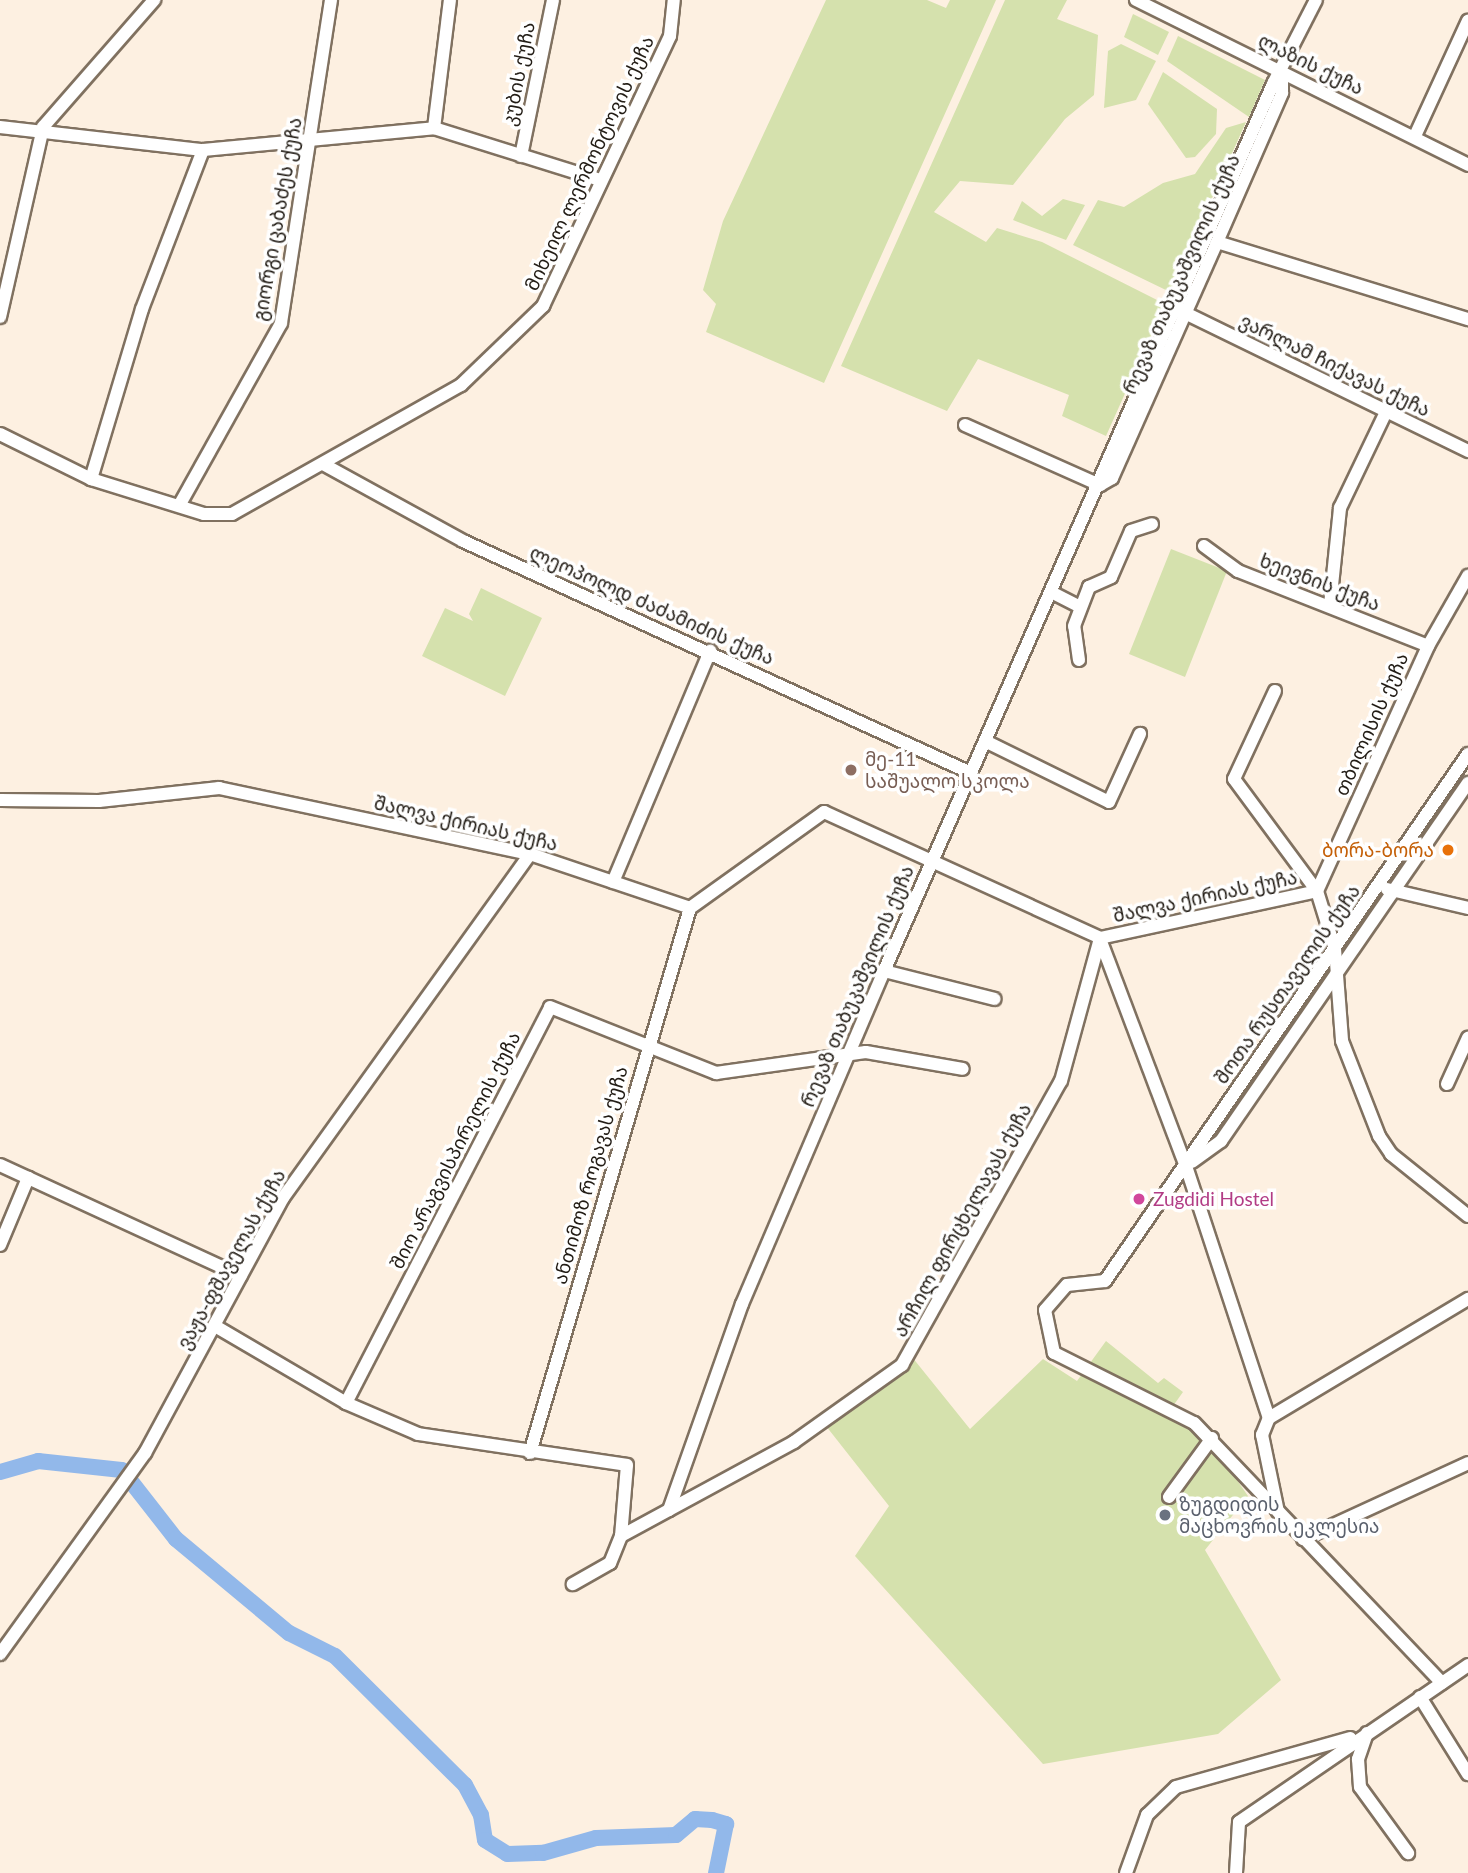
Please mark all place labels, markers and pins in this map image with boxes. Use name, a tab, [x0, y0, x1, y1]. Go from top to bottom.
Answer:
place label: მე-11 საშუალო სკოლა	[865, 748, 1030, 792]
marker: მე-11 საშუალო სკოლა	[843, 762, 859, 778]
place label: ბორა-ბორა	[1322, 839, 1434, 861]
marker: ბორა-ბორა	[1440, 842, 1456, 858]
place label: Zugdidi Hostel	[1153, 1188, 1274, 1210]
marker: Zugdidi Hostel	[1131, 1191, 1147, 1207]
place label: ზუგდიდის მაცხოვრის ეკლესია	[1179, 1493, 1379, 1537]
marker: ზუგდიდის მაცხოვრის ეკლესია	[1157, 1507, 1173, 1523]

